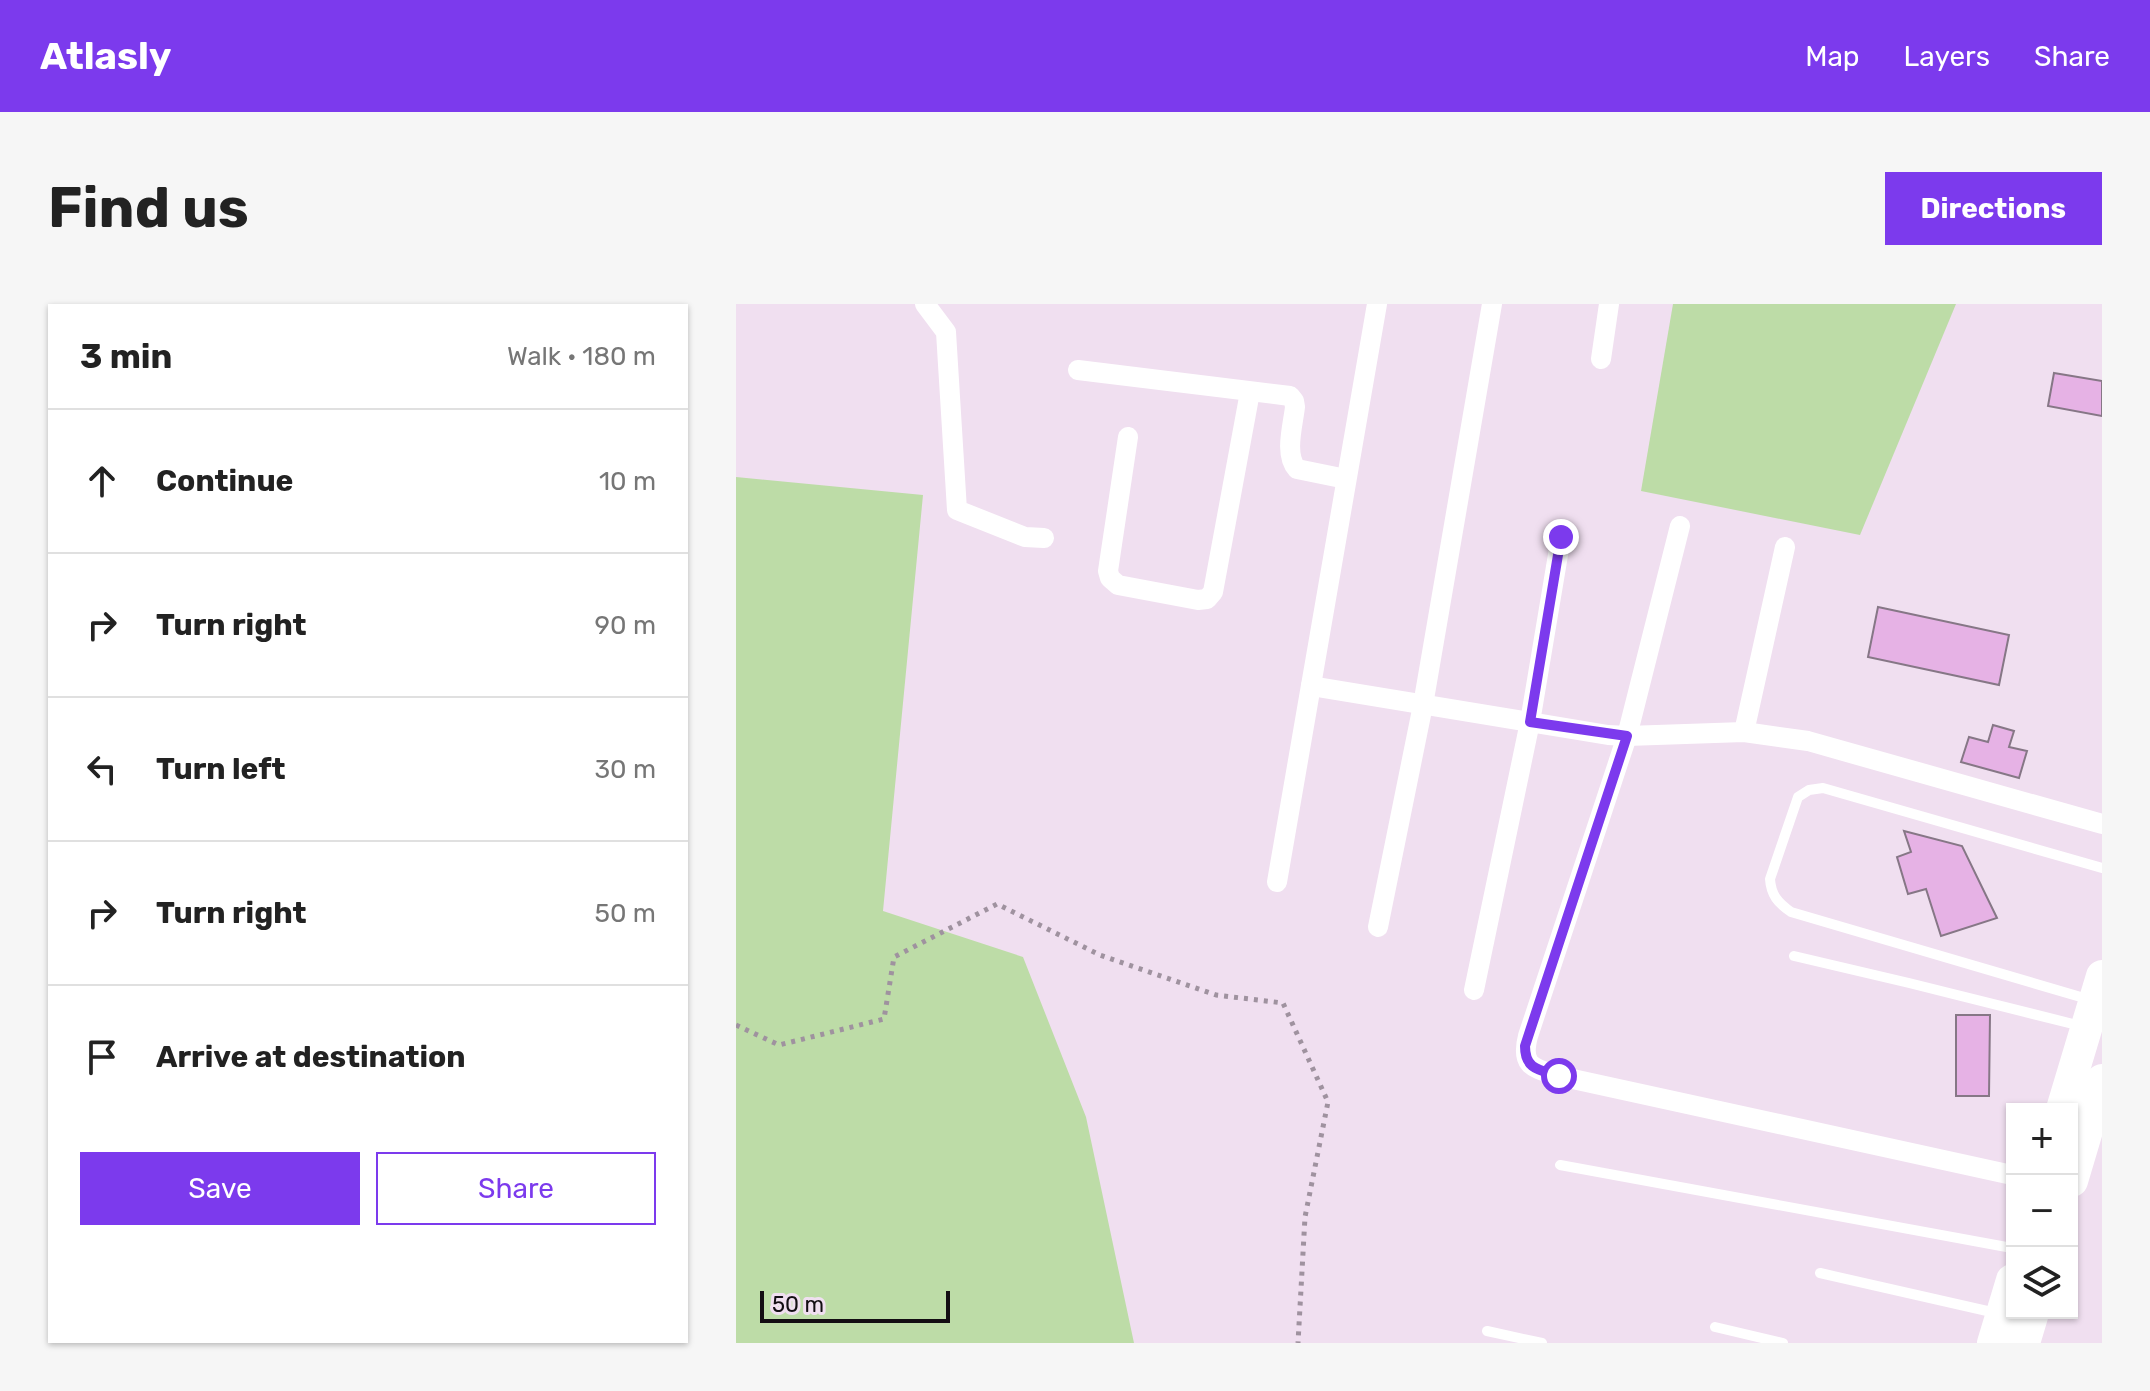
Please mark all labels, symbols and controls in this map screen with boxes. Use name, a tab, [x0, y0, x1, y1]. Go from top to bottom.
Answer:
text: Atlasly	[40, 33, 172, 79]
text: Map	[1805, 40, 1860, 73]
text: Layers	[1904, 40, 1990, 73]
text: Share	[2034, 40, 2110, 73]
button: Directions	[1885, 172, 2102, 245]
text: Find us	[48, 175, 249, 241]
text: 3 min	[80, 336, 172, 377]
text: Walk · 180 m	[507, 341, 656, 372]
icon: ahead	[80, 459, 124, 503]
text: Continue	[156, 463, 293, 499]
text: 10 m	[599, 466, 656, 497]
route end	[1543, 519, 1579, 555]
icon: right	[80, 603, 124, 647]
text: Turn right	[156, 607, 307, 643]
text: 90 m	[595, 610, 656, 641]
icon: left	[80, 747, 124, 791]
text: Turn left	[156, 751, 286, 787]
text: 30 m	[594, 754, 656, 785]
icon: right	[80, 891, 124, 935]
text: Turn right	[156, 895, 307, 931]
text: 50 m	[595, 898, 656, 929]
icon: arrive	[80, 1035, 124, 1079]
text: Arrive at destination	[156, 1039, 466, 1075]
route start	[1541, 1058, 1577, 1094]
map controls	[2006, 1103, 2078, 1319]
button: +	[2006, 1103, 2078, 1175]
button: Save	[80, 1152, 360, 1225]
button: Share	[376, 1152, 656, 1225]
button: −	[2006, 1175, 2078, 1247]
button: layers	[2006, 1247, 2078, 1319]
scale bar	[760, 1287, 950, 1323]
text: 50 m	[772, 1291, 824, 1318]

